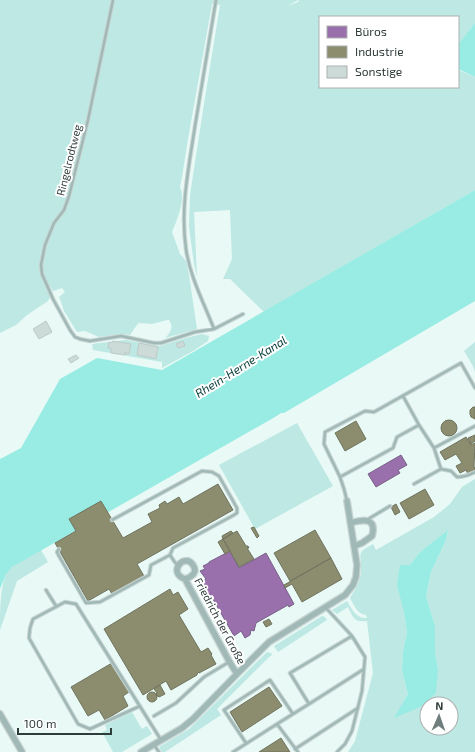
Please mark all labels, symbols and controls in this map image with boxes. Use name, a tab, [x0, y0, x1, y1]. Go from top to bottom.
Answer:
legend	[319, 16, 459, 88]
text: Büros	[355, 24, 387, 38]
text: Industrie	[355, 44, 404, 58]
text: Sonstige	[355, 64, 402, 78]
street label: Ringelrodtweg	[53, 123, 84, 197]
water label: Rhein-Herne-Kanal	[192, 332, 289, 400]
street label: Friedrich der Große	[192, 575, 249, 666]
north arrow	[419, 696, 459, 736]
text: N	[435, 699, 444, 712]
scale bar	[18, 710, 111, 736]
text: 100 m	[24, 716, 56, 730]

